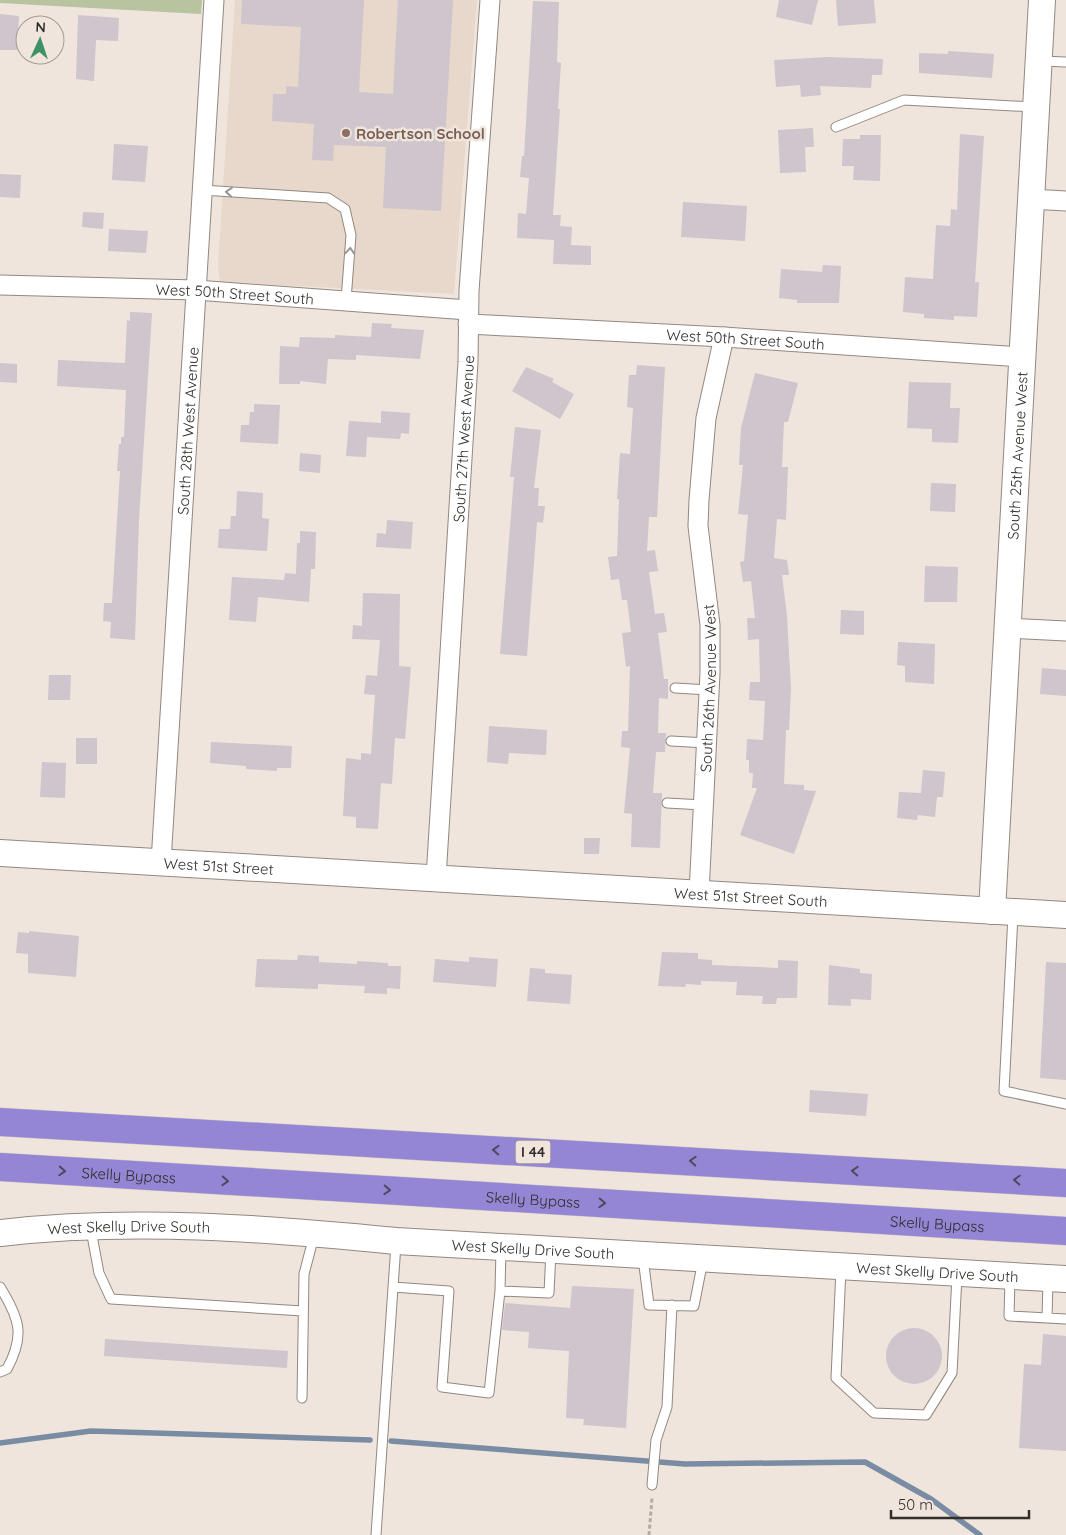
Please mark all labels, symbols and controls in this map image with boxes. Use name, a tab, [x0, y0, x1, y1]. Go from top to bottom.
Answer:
north arrow	[15, 15, 65, 65]
text: N	[35, 18, 46, 36]
place label: Robertson School	[356, 124, 485, 143]
marker: Robertson School	[340, 127, 352, 139]
one-way arrow	[225, 186, 233, 197]
one-way arrow	[344, 247, 355, 255]
street label: West 50th Street South	[155, 279, 315, 308]
street label: West 50th Street South	[666, 325, 825, 353]
street label: South 28th West Avenue	[173, 346, 202, 515]
street label: South 27th West Avenue	[449, 355, 478, 523]
street label: South 25th Avenue West	[1003, 371, 1031, 540]
street label: South 26th Avenue West	[696, 603, 720, 773]
street label: West 51st Street	[163, 853, 274, 878]
street label: West 51st Street South	[673, 883, 828, 911]
road number: I 44	[516, 1140, 550, 1164]
one-way arrow	[491, 1145, 499, 1156]
one-way arrow	[689, 1156, 697, 1167]
street label: Skelly Bypass	[81, 1162, 177, 1187]
one-way arrow	[59, 1165, 67, 1176]
one-way arrow	[851, 1165, 859, 1176]
one-way arrow	[1013, 1174, 1021, 1185]
one-way arrow	[221, 1175, 229, 1186]
one-way arrow	[383, 1185, 391, 1196]
street label: Skelly Bypass	[485, 1187, 581, 1211]
one-way arrow	[598, 1198, 606, 1209]
street label: Skelly Bypass	[890, 1211, 985, 1236]
street label: West Skelly Drive South	[47, 1216, 211, 1238]
street label: West Skelly Drive South	[451, 1235, 615, 1263]
street label: West Skelly Drive South	[855, 1258, 1019, 1286]
scale bar	[891, 1488, 1028, 1520]
text: 50 m	[898, 1495, 933, 1514]

